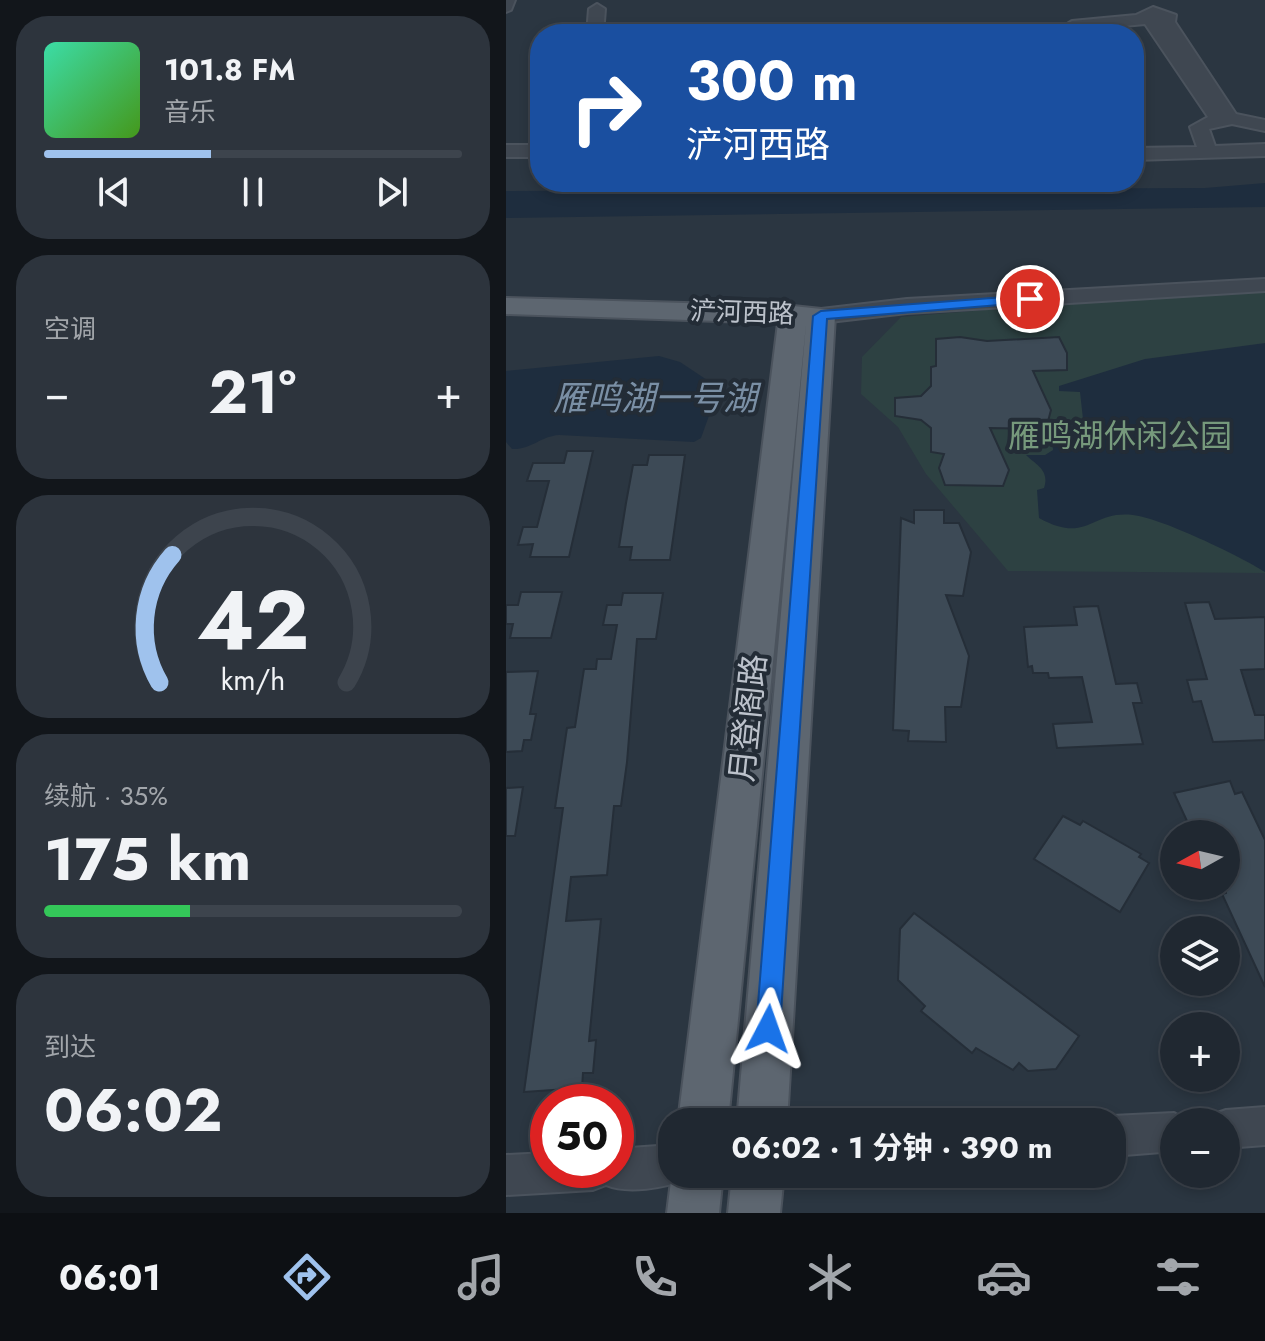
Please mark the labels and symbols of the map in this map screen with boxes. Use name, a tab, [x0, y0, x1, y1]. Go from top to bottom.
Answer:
pin	[996, 265, 1064, 333]
street label: 浐河西路	[689, 291, 795, 333]
water label: 雁鸣湖一号湖	[553, 374, 762, 423]
park label: 雁鸣湖休闲公园	[1008, 413, 1232, 459]
street label: 月登阁路	[718, 652, 778, 784]
north arrow	[1160, 820, 1240, 900]
position arrow	[726, 987, 810, 1071]
speed limit sign: 50	[530, 1084, 634, 1188]

